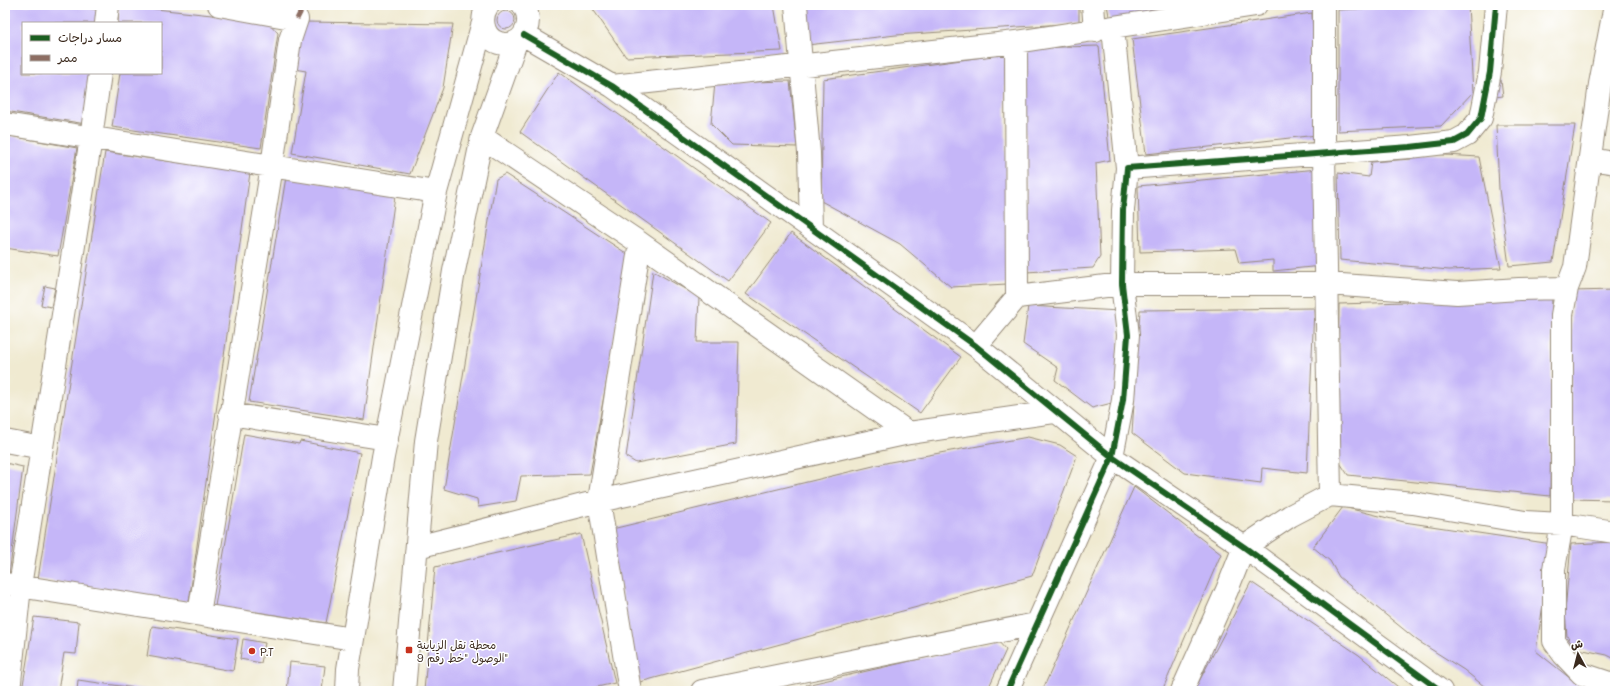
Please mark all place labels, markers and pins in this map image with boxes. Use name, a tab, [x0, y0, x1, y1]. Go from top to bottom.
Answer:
place label: محطة نقل الزياينة الوصول "خط رقم 9"	[417, 637, 508, 667]
place label: P.T	[260, 644, 274, 659]
marker: محطة نقل الزياينة الوصول "خط رقم 9"	[404, 645, 414, 655]
marker: P.T	[247, 646, 257, 656]

